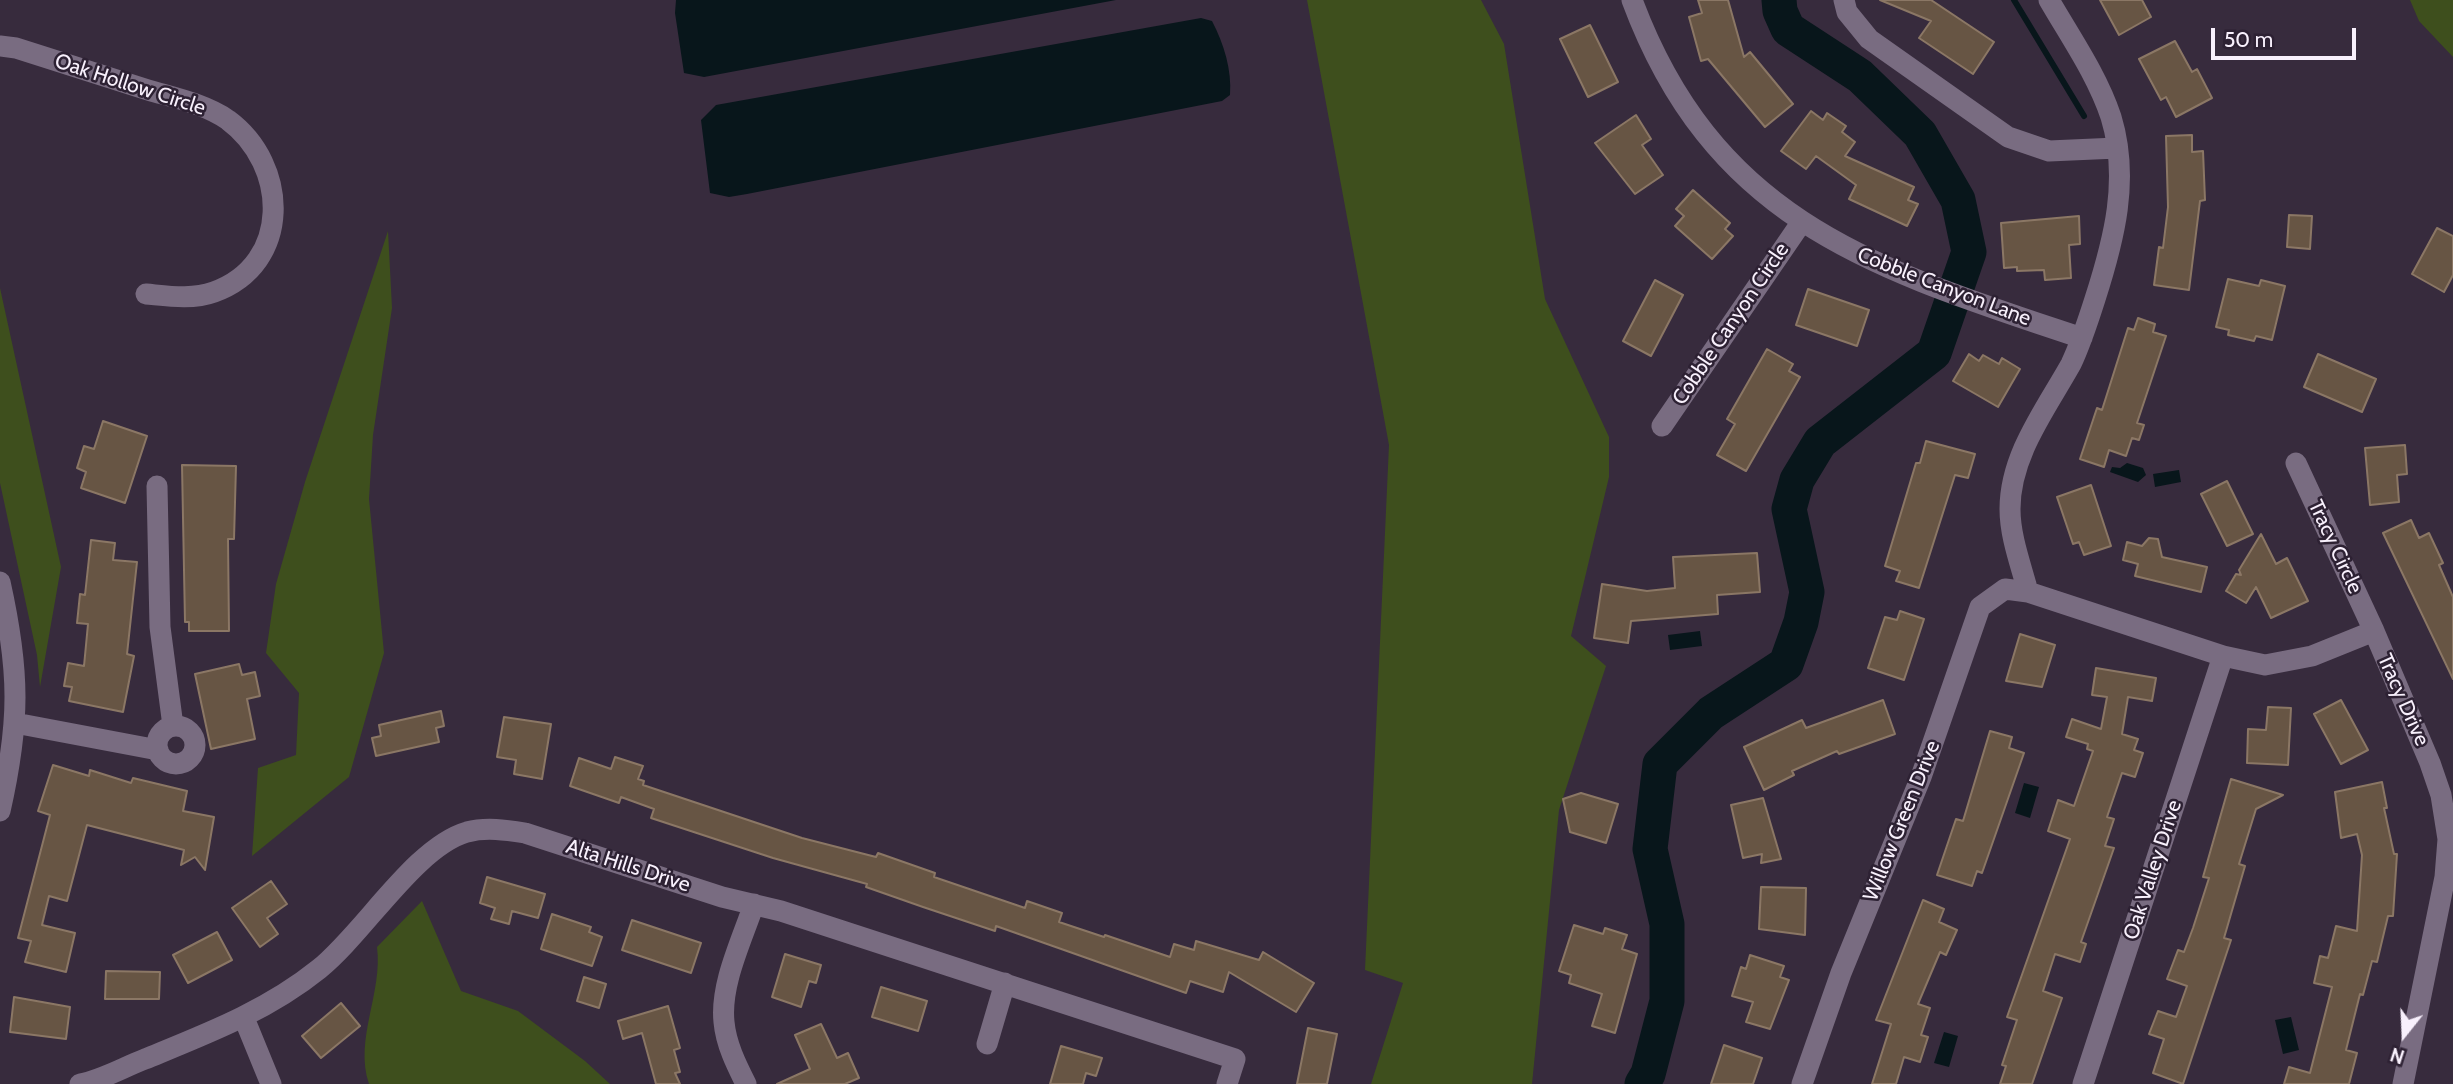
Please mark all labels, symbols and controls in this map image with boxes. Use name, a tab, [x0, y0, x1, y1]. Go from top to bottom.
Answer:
scale bar	[2215, 14, 2360, 58]
text: 50 m	[2224, 27, 2273, 52]
street label: Oak Hollow Circle	[51, 49, 209, 121]
street label: Cobble Canyon Circle	[1667, 238, 1795, 410]
street label: Cobble Canyon Lane	[1854, 242, 2034, 332]
street label: Tracy Circle	[2302, 496, 2368, 598]
street label: Tracy Drive	[2372, 650, 2434, 750]
street label: Willow Green Drive	[1858, 737, 1946, 905]
street label: Oak Valley Drive	[2119, 797, 2187, 943]
street label: Alta Hills Drive	[563, 834, 693, 898]
north arrow	[2369, 1000, 2439, 1070]
text: N	[2387, 1042, 2407, 1068]

